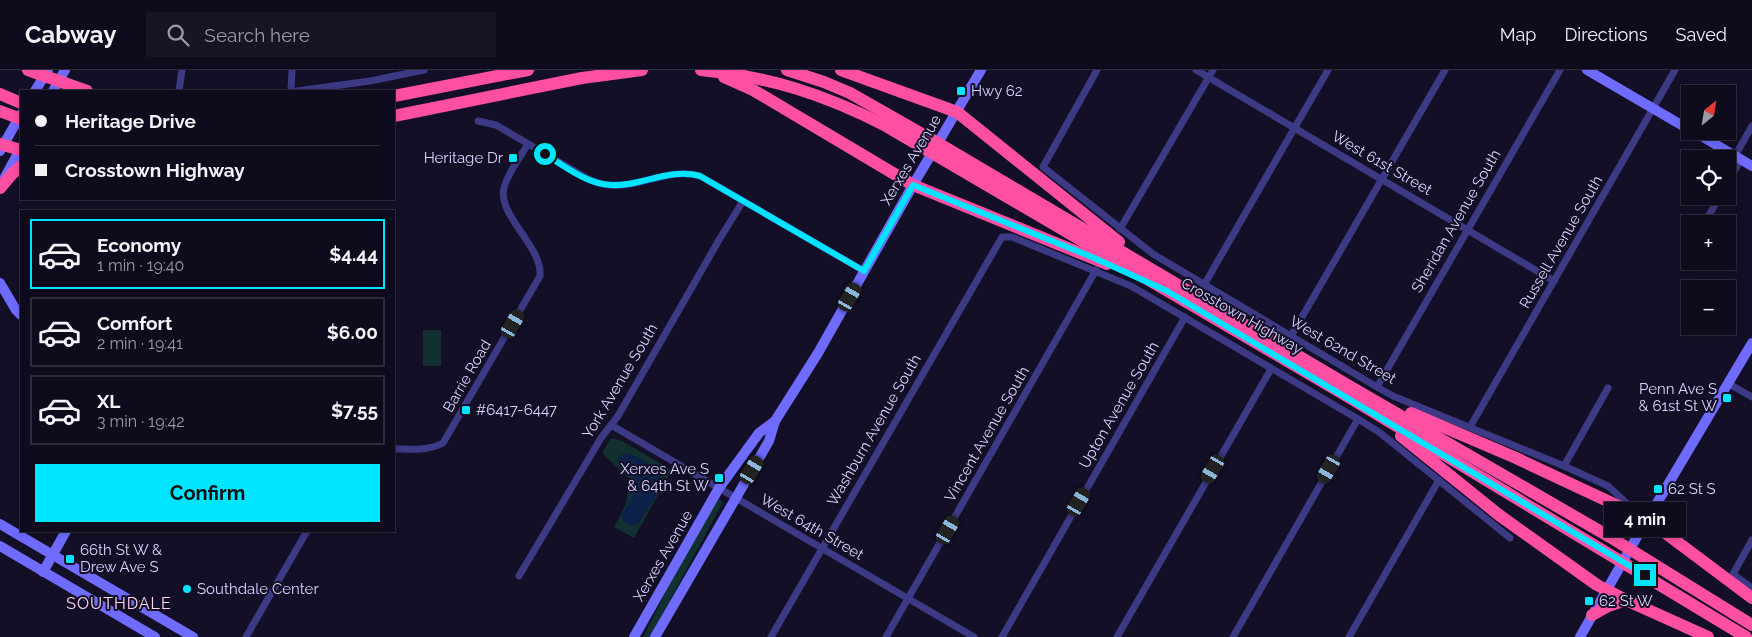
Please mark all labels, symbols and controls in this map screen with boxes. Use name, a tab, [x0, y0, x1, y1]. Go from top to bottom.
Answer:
search box	[146, 12, 496, 57]
text: Cabway	[25, 20, 116, 49]
icon: search	[164, 21, 192, 49]
text: Search here	[204, 24, 310, 46]
text: Map	[1500, 24, 1536, 45]
text: Directions	[1564, 24, 1648, 45]
text: Saved	[1676, 24, 1727, 45]
place label: Hwy 62	[971, 82, 1023, 100]
marker: Hwy 62	[955, 85, 967, 97]
north arrow	[1681, 85, 1736, 140]
map controls	[1681, 85, 1736, 335]
text: Heritage Drive	[65, 110, 196, 132]
street label: Xerxes Avenue	[877, 111, 945, 208]
street label: West 61st Street	[1329, 127, 1435, 199]
route start	[534, 143, 556, 165]
street label: Sheridan Avenue South	[1408, 146, 1504, 296]
place label: Heritage Dr	[424, 149, 504, 167]
button: locate	[1681, 150, 1736, 205]
marker: Heritage Dr	[507, 152, 519, 164]
text: Crosstown Highway	[65, 159, 245, 181]
street label: Russell Avenue South	[1516, 172, 1606, 312]
button: +	[1681, 215, 1736, 270]
icon: car	[37, 232, 82, 277]
text: Economy	[97, 234, 181, 256]
text: $4.44	[329, 243, 378, 265]
text: 1 min · 19:40	[97, 256, 184, 275]
street label: Crosstown Highway	[1178, 274, 1306, 358]
car	[836, 280, 863, 314]
button: −	[1681, 280, 1736, 335]
car	[499, 307, 526, 341]
icon: car	[37, 310, 82, 355]
text: Comfort	[97, 312, 172, 334]
street label: West 62nd Street	[1287, 312, 1399, 388]
street label: York Avenue South	[579, 320, 661, 442]
text: $6.00	[327, 321, 378, 343]
text: 2 min · 19:41	[97, 334, 183, 353]
street label: Barrie Road	[439, 337, 495, 415]
street label: Upton Avenue South	[1075, 338, 1163, 472]
street label: Washburn Avenue South	[823, 351, 925, 509]
street label: Vincent Avenue South	[941, 363, 1033, 505]
place label: Penn Ave S & 61st St W	[1639, 380, 1717, 415]
icon: car	[37, 388, 82, 433]
text: XL	[97, 390, 120, 412]
marker: Penn Ave S & 61st St W	[1721, 392, 1733, 404]
text: $7.55	[331, 399, 378, 421]
place label: #6417-6447	[476, 401, 557, 419]
marker: #6417-6447	[460, 404, 472, 416]
text: 3 min · 19:42	[97, 412, 185, 431]
car	[1199, 452, 1226, 486]
car	[1315, 452, 1342, 486]
car	[737, 453, 766, 487]
place label: Xerxes Ave S & 64th St W	[620, 460, 709, 495]
button: Confirm	[35, 464, 380, 522]
marker: Xerxes Ave S & 64th St W	[713, 472, 725, 484]
place label: 62 St S	[1668, 480, 1716, 498]
marker: 62 St S	[1652, 483, 1664, 495]
car	[1065, 485, 1092, 519]
street label: West 64th Street	[757, 490, 867, 564]
callout: 4 min	[1604, 502, 1686, 538]
street label: Xerxes Avenue	[630, 507, 696, 605]
text: 4 min	[1624, 510, 1666, 529]
car	[934, 513, 961, 547]
place label: 66th St W & Drew Ave S	[80, 541, 162, 576]
marker: 66th St W & Drew Ave S	[64, 553, 76, 565]
route end	[1634, 564, 1656, 586]
place label: Southdale Center	[197, 580, 319, 598]
marker: Southdale Center	[181, 583, 193, 595]
place label: 62 St W	[1599, 592, 1653, 610]
district label: SOUTHDALE	[66, 594, 172, 613]
marker: 62 St W	[1583, 595, 1595, 607]

